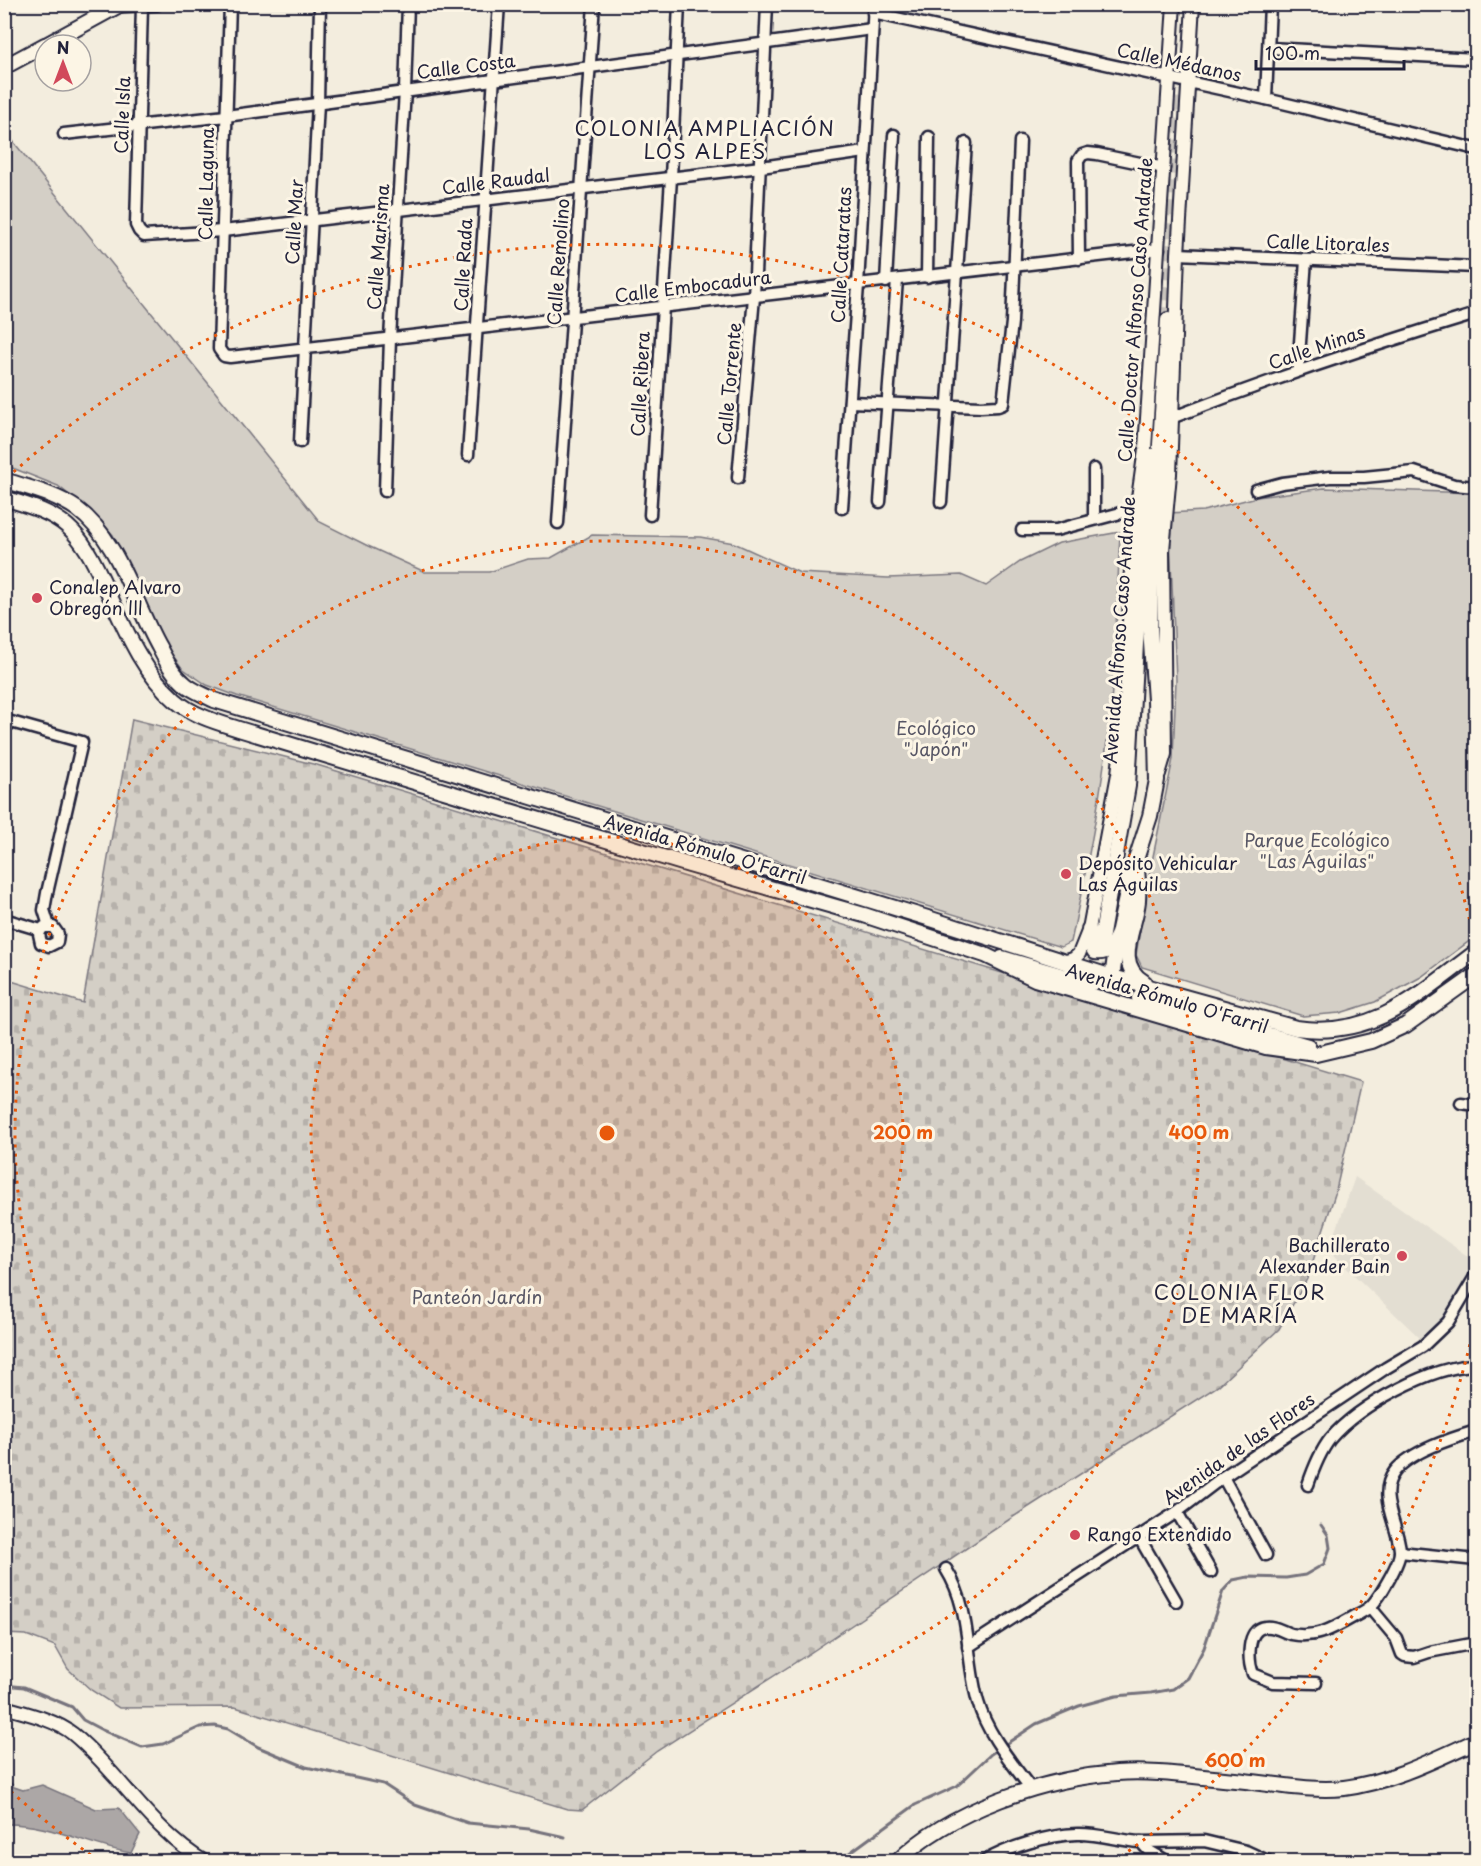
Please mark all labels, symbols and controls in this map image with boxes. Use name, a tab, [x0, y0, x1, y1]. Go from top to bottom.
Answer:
north arrow	[33, 33, 93, 93]
scale bar	[1256, 33, 1404, 71]
text: N	[57, 35, 69, 59]
street label: Calle Médanos	[1114, 35, 1244, 88]
text: 100 m	[1265, 39, 1320, 66]
street label: Calle Costa	[415, 46, 517, 85]
street label: Calle Isla	[107, 75, 136, 154]
district label: COLONIA AMPLIACIÓN LOS ALPES	[575, 113, 835, 166]
street label: Calle Laguna	[191, 126, 220, 241]
street label: Calle Doctor Alfonso Caso Andrade	[1110, 157, 1159, 463]
street label: Calle Raudal	[440, 160, 551, 201]
street label: Calle Mar	[278, 178, 309, 265]
street label: Calle Marisma	[360, 183, 395, 311]
street label: Calle Cataratas	[823, 186, 858, 324]
street label: Calle Remolino	[540, 197, 575, 326]
street label: Calle Rada	[447, 217, 478, 312]
street label: Calle Litorales	[1266, 227, 1390, 258]
street label: Calle Embocadura	[613, 263, 773, 309]
street label: Calle Minas	[1265, 317, 1369, 376]
street label: Calle Torrente	[710, 321, 747, 447]
street label: Calle Ribera	[623, 331, 656, 437]
street label: Avenida Alfonso Caso Andrade	[1096, 495, 1141, 764]
place label: Conalep Alvaro Obregón lll	[49, 573, 181, 621]
marker: Conalep Alvaro Obregón lll	[30, 591, 44, 605]
park label: Ecológico "Japón"	[896, 714, 976, 762]
street label: Avenida Rómulo O'Farril	[601, 807, 810, 890]
park label: Parque Ecológico "Las Águilas"	[1244, 826, 1390, 874]
place label: Depósito Vehicular Las Águilas	[1078, 849, 1238, 897]
marker: Depósito Vehicular Las Águilas	[1059, 867, 1073, 881]
street label: Avenida Rómulo O'Farril	[1063, 956, 1272, 1039]
text: 200 m	[873, 1118, 933, 1145]
text: 400 m	[1169, 1118, 1229, 1145]
centre of rings	[597, 1123, 617, 1143]
place label: Bachillerato Alexander Bain	[1259, 1231, 1390, 1279]
marker: Bachillerato Alexander Bain	[1395, 1249, 1409, 1263]
district label: COLONIA FLOR DE MARÍA	[1154, 1277, 1326, 1330]
park label: Panteón Jardín	[412, 1283, 542, 1310]
street label: Avenida de las Flores	[1157, 1385, 1320, 1510]
place label: Rango Extendido	[1087, 1520, 1232, 1547]
marker: Rango Extendido	[1068, 1528, 1082, 1542]
text: 600 m	[1204, 1746, 1266, 1773]

